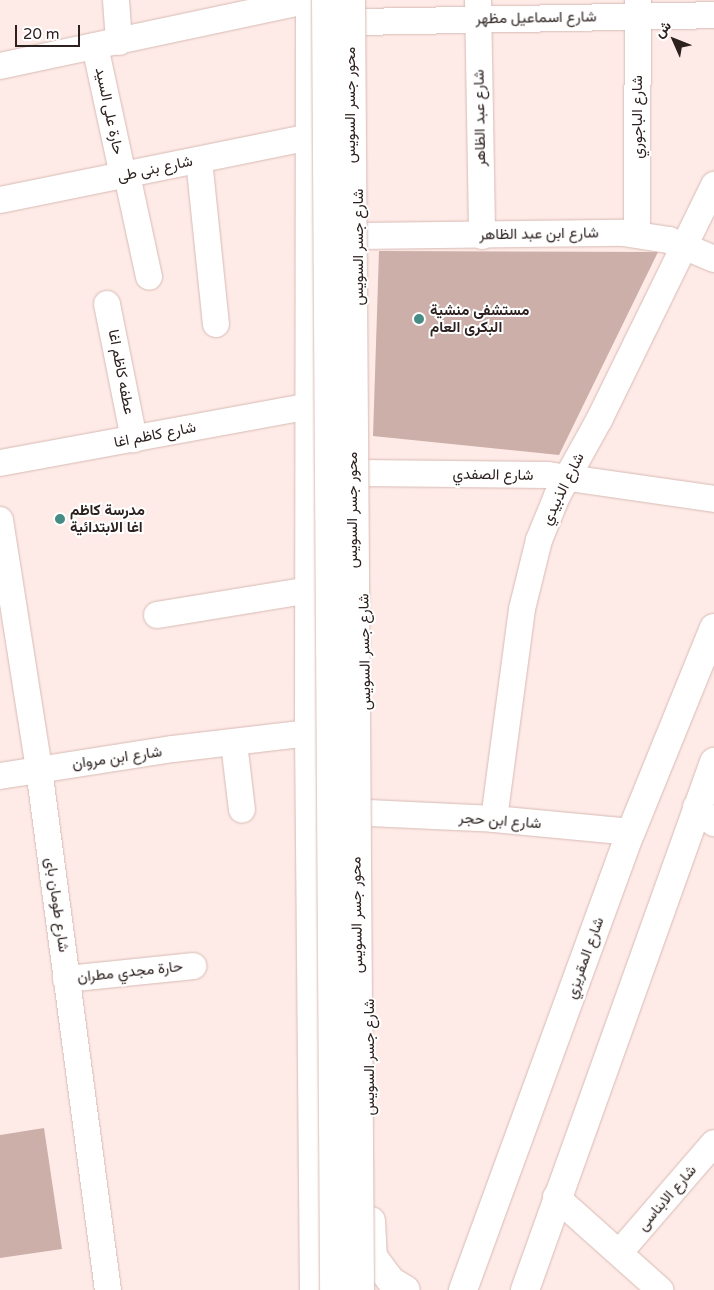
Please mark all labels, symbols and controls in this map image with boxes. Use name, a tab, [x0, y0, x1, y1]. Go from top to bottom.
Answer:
street label: شارع اسماعيل مظهر	[475, 8, 597, 28]
scale bar	[18, 15, 82, 47]
north arrow	[649, 15, 699, 65]
text: ش	[651, 17, 675, 41]
text: 20 m	[23, 25, 60, 43]
street label: محور جسر السويس	[342, 47, 360, 163]
street label: حارة على السيد	[91, 66, 127, 156]
street label: شارع عبد الظاهر	[470, 69, 490, 167]
street label: شارع الباجوري	[629, 75, 647, 159]
street label: شارع بنى طى	[116, 152, 194, 186]
street label: شارع جسر السويس	[350, 189, 368, 305]
street label: شارع ابن عبد الظاهر	[479, 224, 599, 244]
place label: مستشفى منشية البكرى العام	[430, 301, 529, 336]
marker: مستشفى منشية البكرى العام	[412, 312, 426, 326]
street label: عطفه كاظم اغا	[104, 328, 138, 416]
street label: شارع كاظم اغا	[113, 418, 197, 452]
street label: شارع الذبيدي	[538, 450, 588, 528]
street label: محور جسر السويس	[344, 452, 362, 568]
street label: شارع الصفدي	[452, 465, 534, 485]
place label: مدرسة كاظم اغا الابتدائية	[70, 501, 145, 536]
marker: مدرسة كاظم اغا الابتدائية	[54, 513, 66, 525]
street label: شارع جسر السويس	[355, 593, 375, 711]
street label: شارع ابن مروان	[71, 743, 163, 773]
street label: شارع ابن حجر	[458, 809, 542, 833]
street label: شارع طومان باى	[41, 857, 73, 953]
street label: محور جسر السويس	[347, 857, 367, 973]
street label: شارع المقريزي	[562, 915, 608, 1001]
street label: حارة مجدي مطران	[76, 958, 184, 986]
street label: شارع جسر السويس	[361, 999, 379, 1115]
street label: شارع الابناسى	[634, 1162, 700, 1234]

